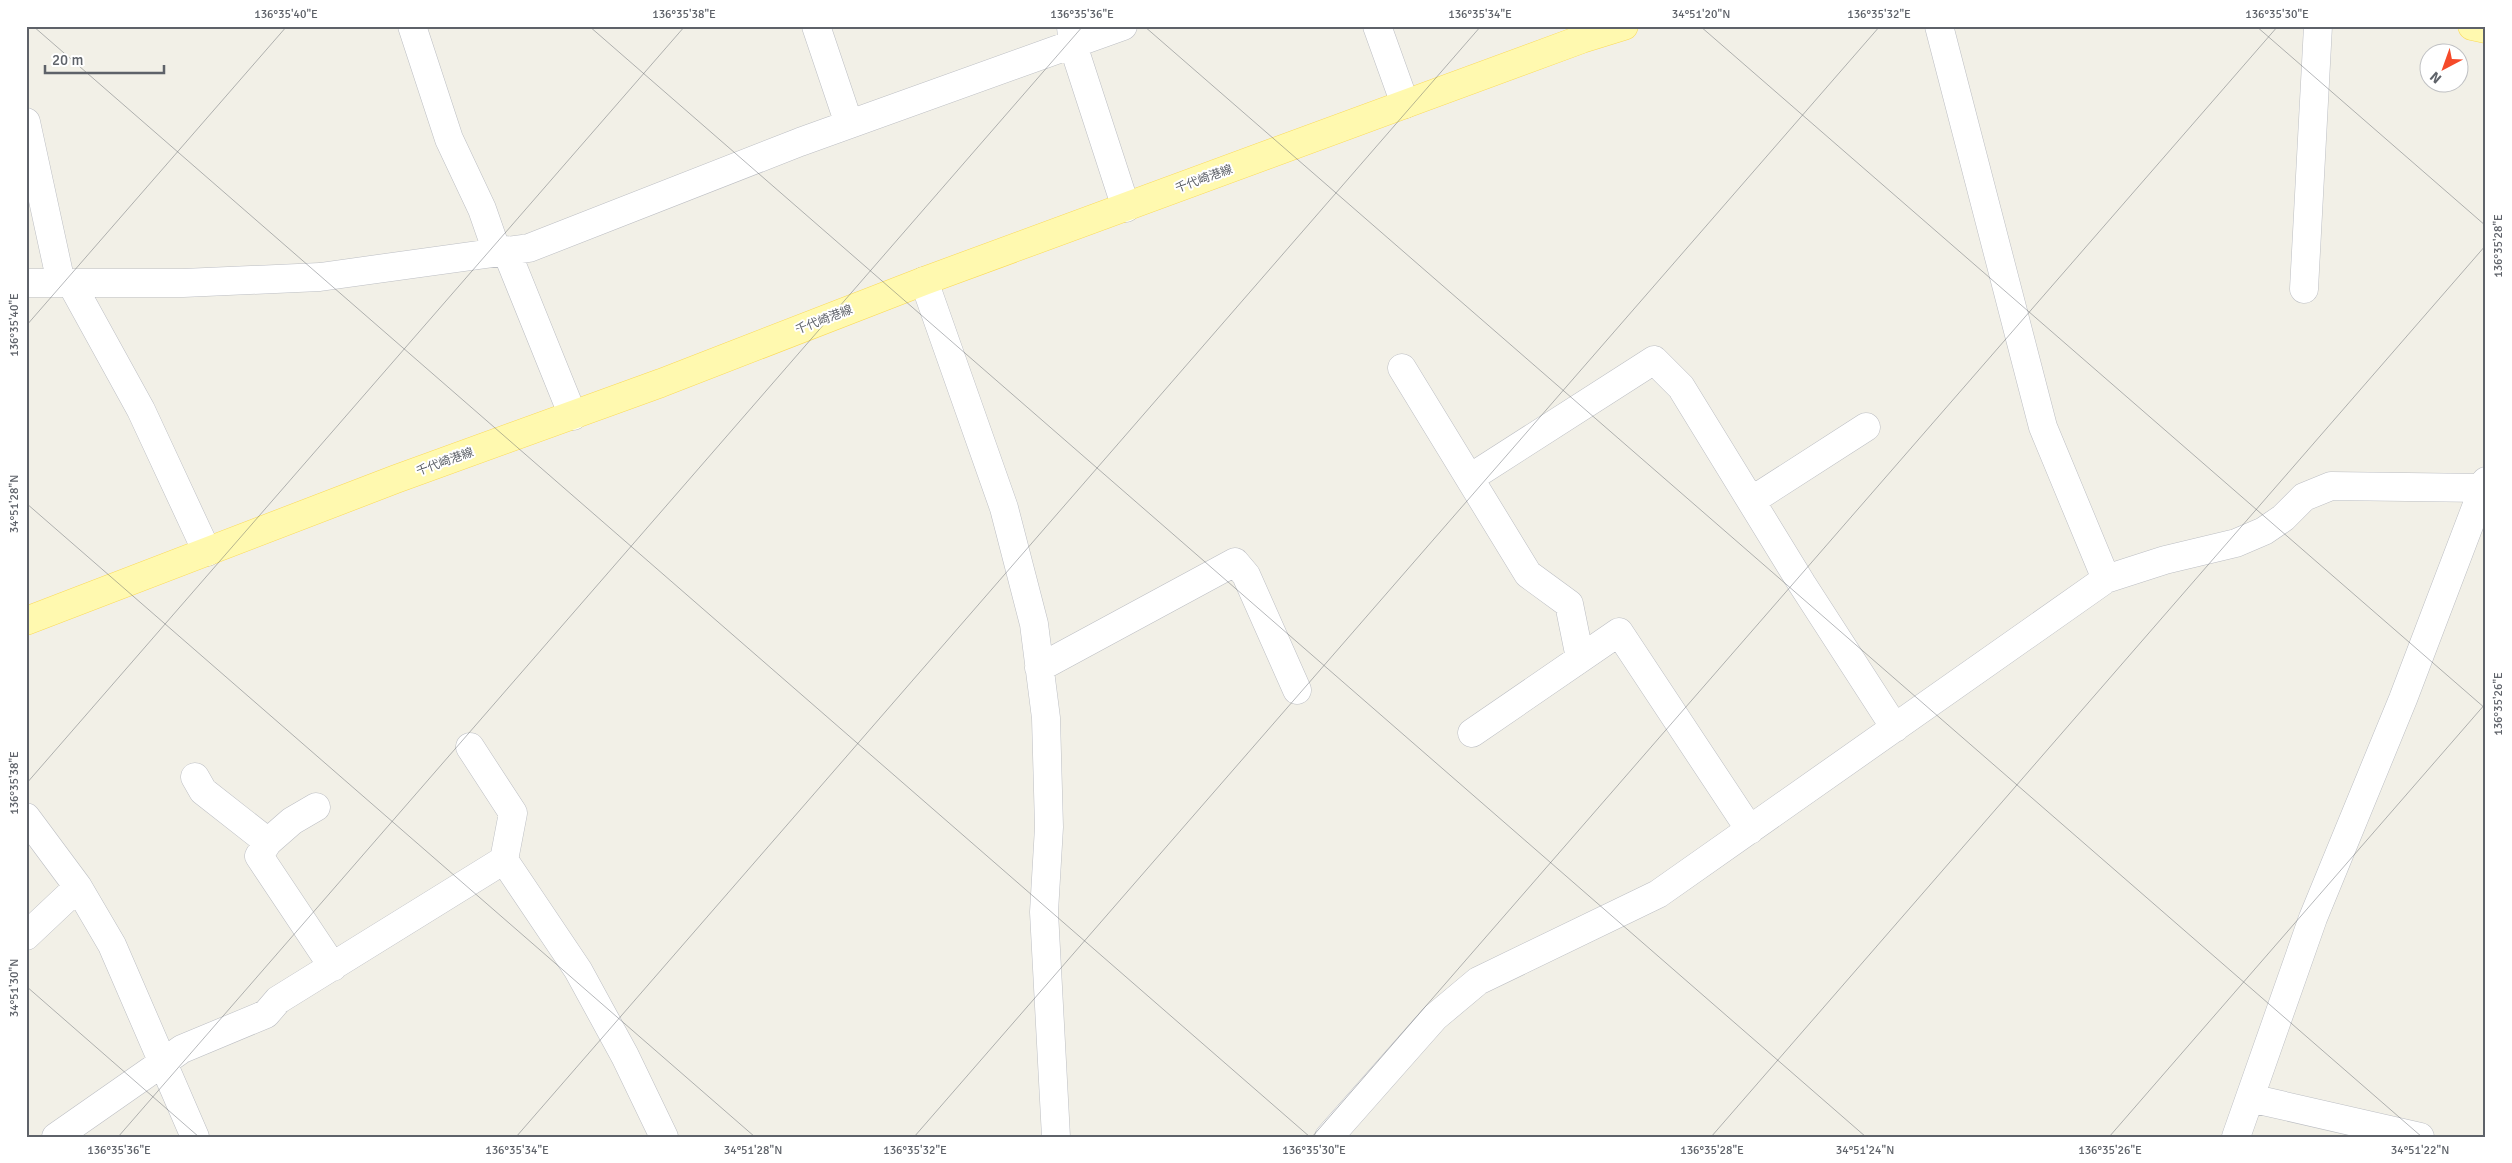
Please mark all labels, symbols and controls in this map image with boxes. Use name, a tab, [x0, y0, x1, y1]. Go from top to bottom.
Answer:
text: 136°35'40"E	[254, 7, 318, 22]
text: 136°35'38"E	[652, 7, 716, 22]
text: 136°35'36"E	[1050, 7, 1114, 22]
text: 136°35'34"E	[1448, 7, 1512, 22]
text: 34°51'20"N	[1672, 7, 1730, 22]
text: 136°35'32"E	[1847, 7, 1911, 22]
text: 136°35'30"E	[2245, 7, 2309, 22]
scale bar	[45, 42, 164, 74]
north arrow	[2420, 42, 2470, 92]
text: 20 m	[52, 51, 83, 69]
text: N	[2427, 68, 2445, 87]
street label: 千代崎港線	[1173, 162, 1235, 196]
text: 136°35'28"E	[2491, 214, 2506, 278]
text: 136°35'40"E	[7, 293, 22, 357]
street label: 千代崎港線	[793, 302, 855, 338]
street label: 千代崎港線	[414, 445, 476, 479]
text: 34°51'28"N	[7, 475, 22, 533]
text: 136°35'26"E	[2491, 672, 2506, 736]
text: 136°35'38"E	[7, 751, 22, 815]
text: 34°51'30"N	[7, 959, 22, 1017]
text: 136°35'36"E	[87, 1143, 151, 1158]
text: 136°35'34"E	[485, 1143, 549, 1158]
text: 34°51'28"N	[724, 1143, 782, 1158]
text: 136°35'32"E	[883, 1143, 947, 1158]
text: 136°35'30"E	[1282, 1143, 1346, 1158]
text: 136°35'28"E	[1680, 1143, 1744, 1158]
text: 34°51'24"N	[1836, 1143, 1894, 1158]
text: 136°35'26"E	[2078, 1143, 2142, 1158]
text: 34°51'22"N	[2391, 1143, 2449, 1158]

